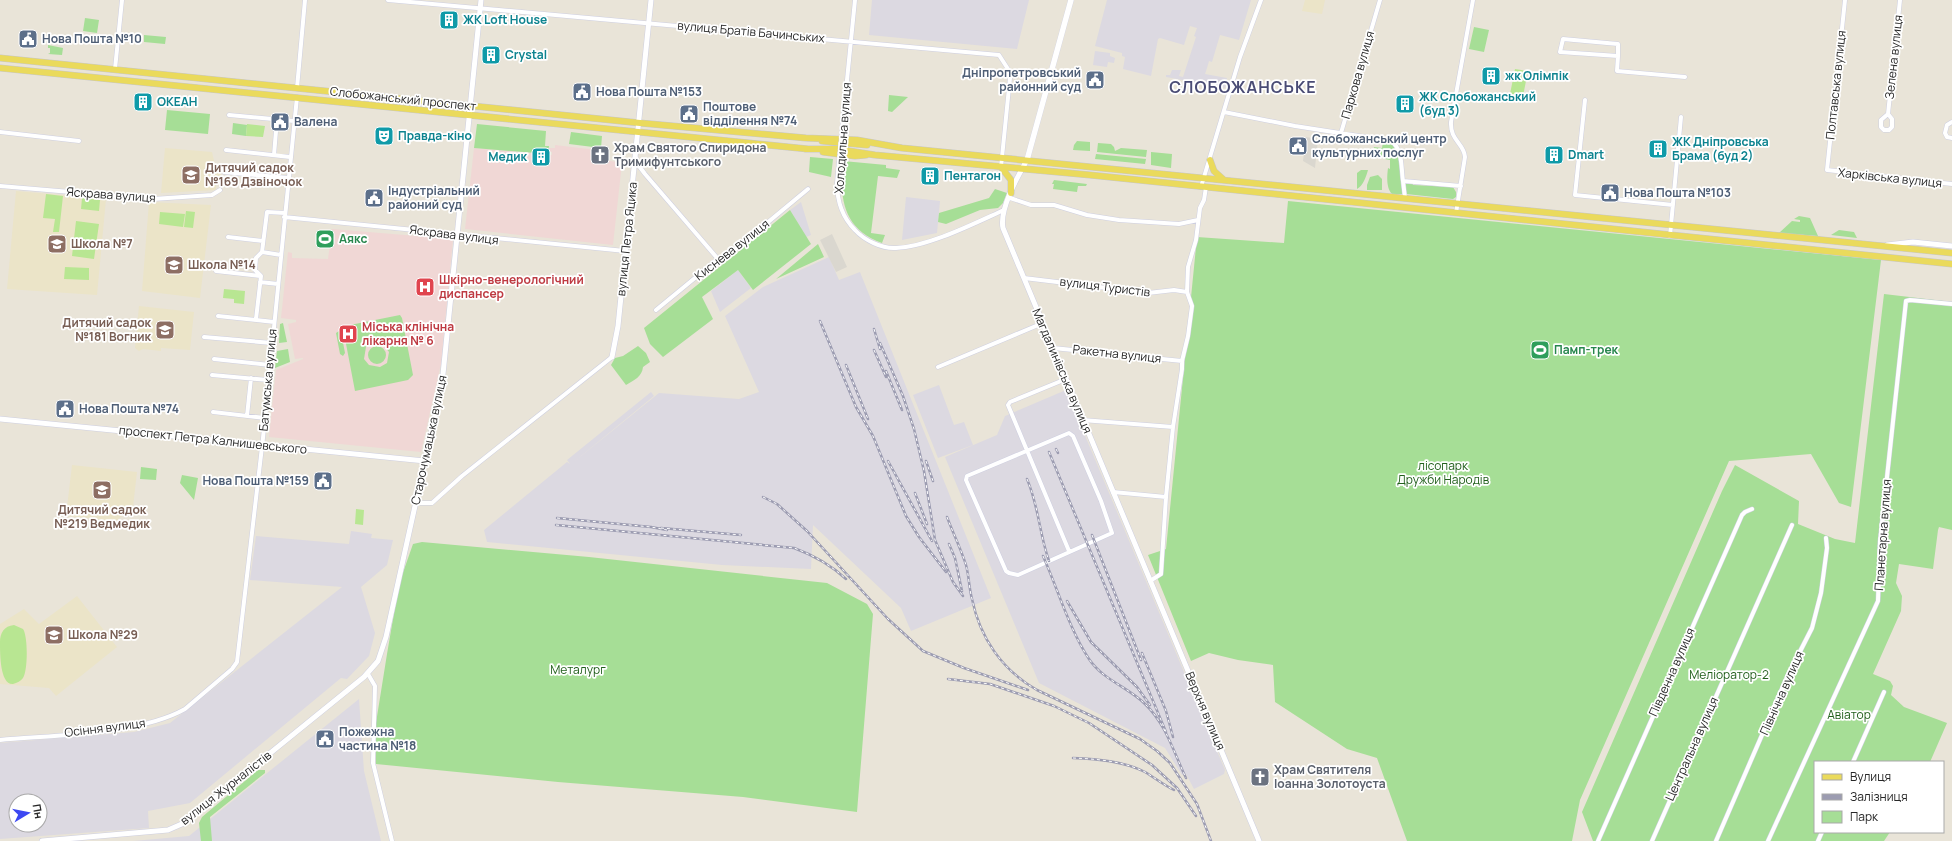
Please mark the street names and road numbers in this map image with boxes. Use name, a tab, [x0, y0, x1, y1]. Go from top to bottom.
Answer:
street label: Зелена вулиця	[1881, 14, 1906, 100]
street label: вулиця Братів Бачинських	[677, 17, 826, 46]
street label: Паркова вулиця	[1337, 29, 1378, 121]
street label: Полтавська вулиця	[1821, 30, 1850, 140]
street label: Слобожанський проспект	[329, 82, 477, 115]
street label: Холодильна вулиця	[830, 82, 855, 194]
street label: Харківська вулиця	[1837, 164, 1943, 191]
street label: вулиця Петра Яцика	[612, 181, 641, 297]
street label: Яскрава вулиця	[66, 183, 156, 206]
street label: Киснева вулиця	[691, 215, 773, 284]
street label: Яскрава вулиця	[409, 221, 500, 248]
street label: вулиця Туристів	[1059, 273, 1152, 301]
street label: Магдалинівська вулиця	[1028, 306, 1097, 436]
street label: Батумська вулиця	[255, 328, 280, 432]
street label: Ракетна вулиця	[1072, 340, 1162, 367]
street label: Старочумацька вулиця	[406, 373, 451, 506]
street label: проспект Петра Калнишевського	[118, 421, 308, 458]
street label: Планетарна вулиця	[1870, 479, 1895, 591]
street label: Південна вулиця	[1644, 625, 1699, 719]
street label: Північна вулиця	[1755, 648, 1808, 738]
street label: Верхня вулиця	[1181, 669, 1230, 753]
street label: Центральна вулиця	[1661, 694, 1722, 803]
street label: Осіння вулиця	[63, 714, 146, 741]
street label: вулиця Журналістів	[177, 746, 275, 829]

